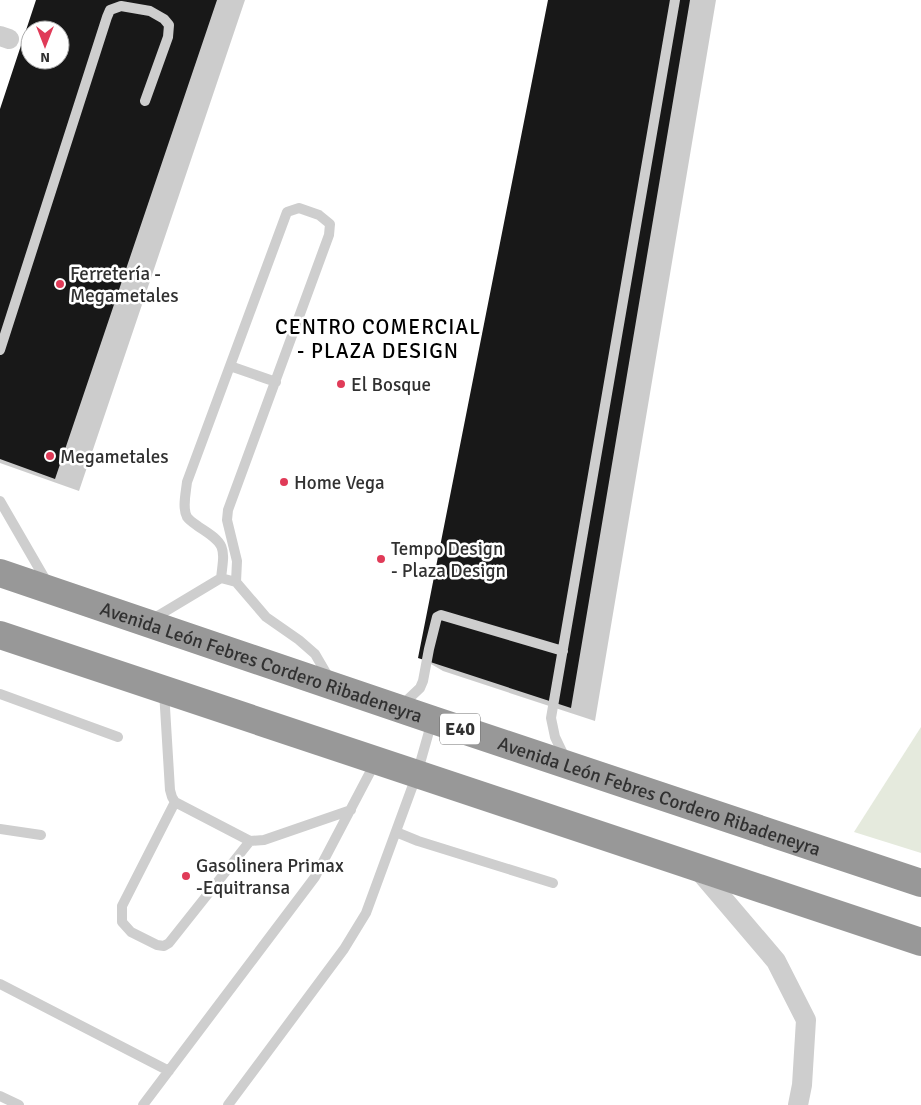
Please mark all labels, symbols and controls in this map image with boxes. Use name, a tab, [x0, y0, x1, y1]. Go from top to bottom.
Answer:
north arrow	[20, 20, 70, 70]
text: N	[40, 49, 50, 66]
place label: Ferretería - Megametales	[70, 262, 179, 308]
marker: Ferretería - Megametales	[54, 278, 66, 290]
district label: CENTRO COMERCIAL - PLAZA DESIGN	[275, 314, 481, 364]
place label: El Bosque	[351, 373, 431, 397]
marker: El Bosque	[335, 378, 347, 390]
place label: Megametales	[60, 445, 169, 469]
marker: Megametales	[44, 450, 56, 462]
place label: Home Vega	[294, 471, 385, 495]
marker: Home Vega	[278, 476, 290, 488]
place label: Tempo Design - Plaza Design	[391, 537, 506, 583]
marker: Tempo Design - Plaza Design	[375, 553, 387, 565]
street label: Avenida León Febres Cordero Ribadeneyra	[97, 597, 425, 729]
road number: E40	[440, 714, 480, 744]
street label: Avenida León Febres Cordero Ribadeneyra	[495, 732, 824, 862]
place label: Gasolinera Primax -Equitransa	[196, 854, 344, 900]
marker: Gasolinera Primax -Equitransa	[180, 870, 192, 882]

